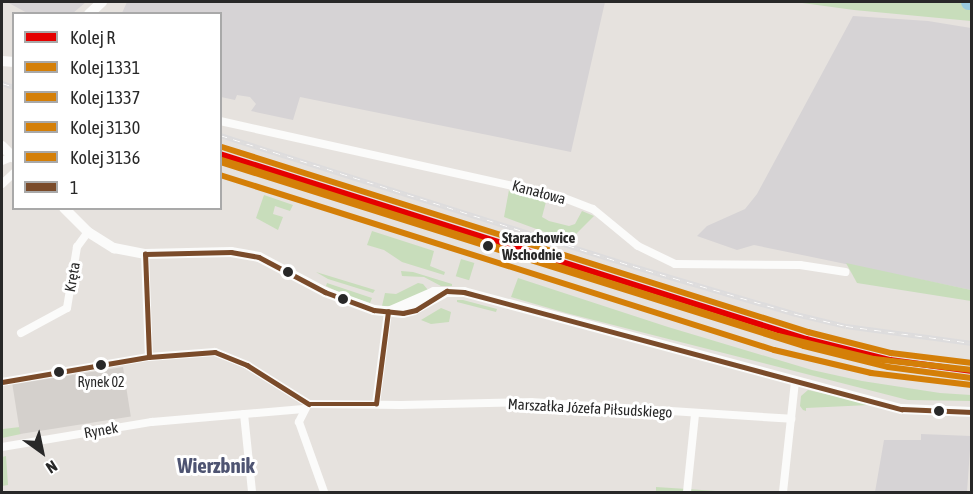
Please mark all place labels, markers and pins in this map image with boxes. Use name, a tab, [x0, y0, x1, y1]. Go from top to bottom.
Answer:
place label: Starachowice Wschodnie	[502, 228, 575, 263]
marker: Starachowice Wschodnie	[479, 237, 497, 255]
unlabelled marker	[282, 266, 294, 278]
unlabelled marker	[337, 293, 349, 305]
marker: Rynek 02	[95, 359, 107, 371]
unlabelled marker	[53, 366, 65, 378]
place label: Rynek 02	[77, 374, 125, 390]
unlabelled marker	[933, 405, 945, 417]

